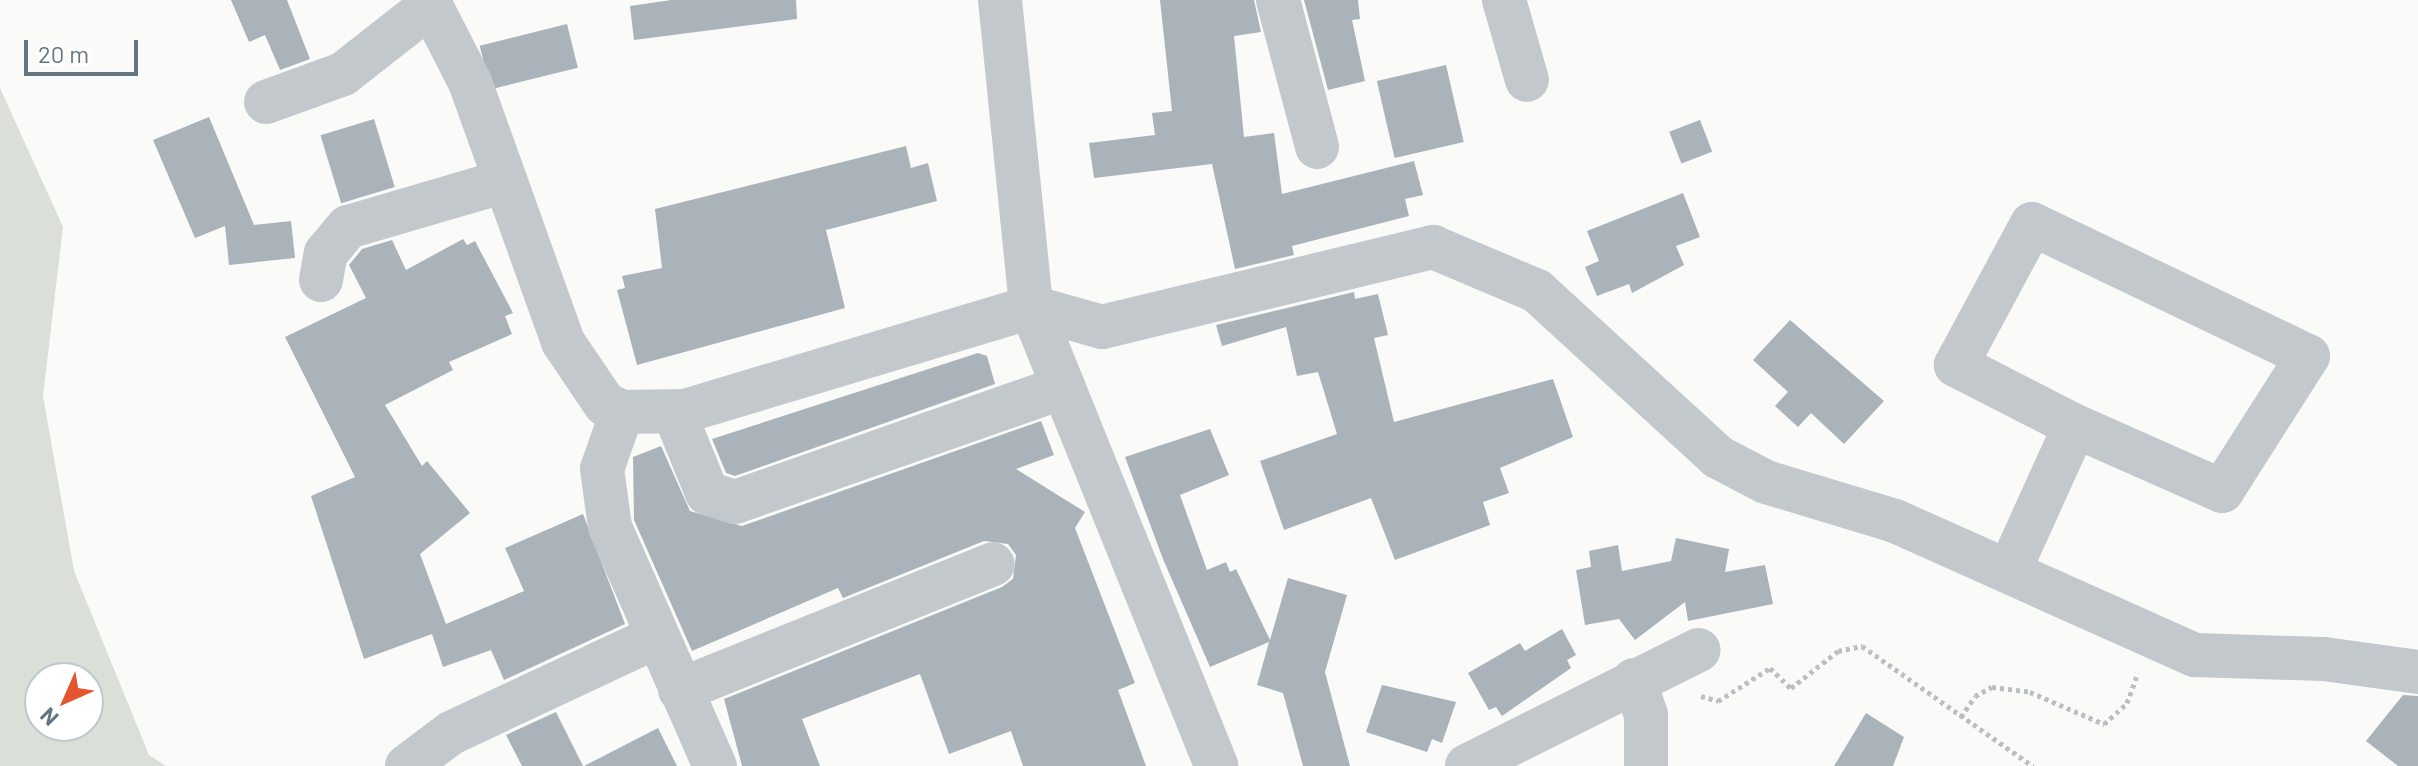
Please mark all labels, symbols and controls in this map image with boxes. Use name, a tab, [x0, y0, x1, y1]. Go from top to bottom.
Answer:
scale bar	[28, 24, 142, 74]
text: 20 m	[38, 39, 89, 68]
north arrow	[24, 662, 104, 742]
text: N	[34, 703, 63, 732]

